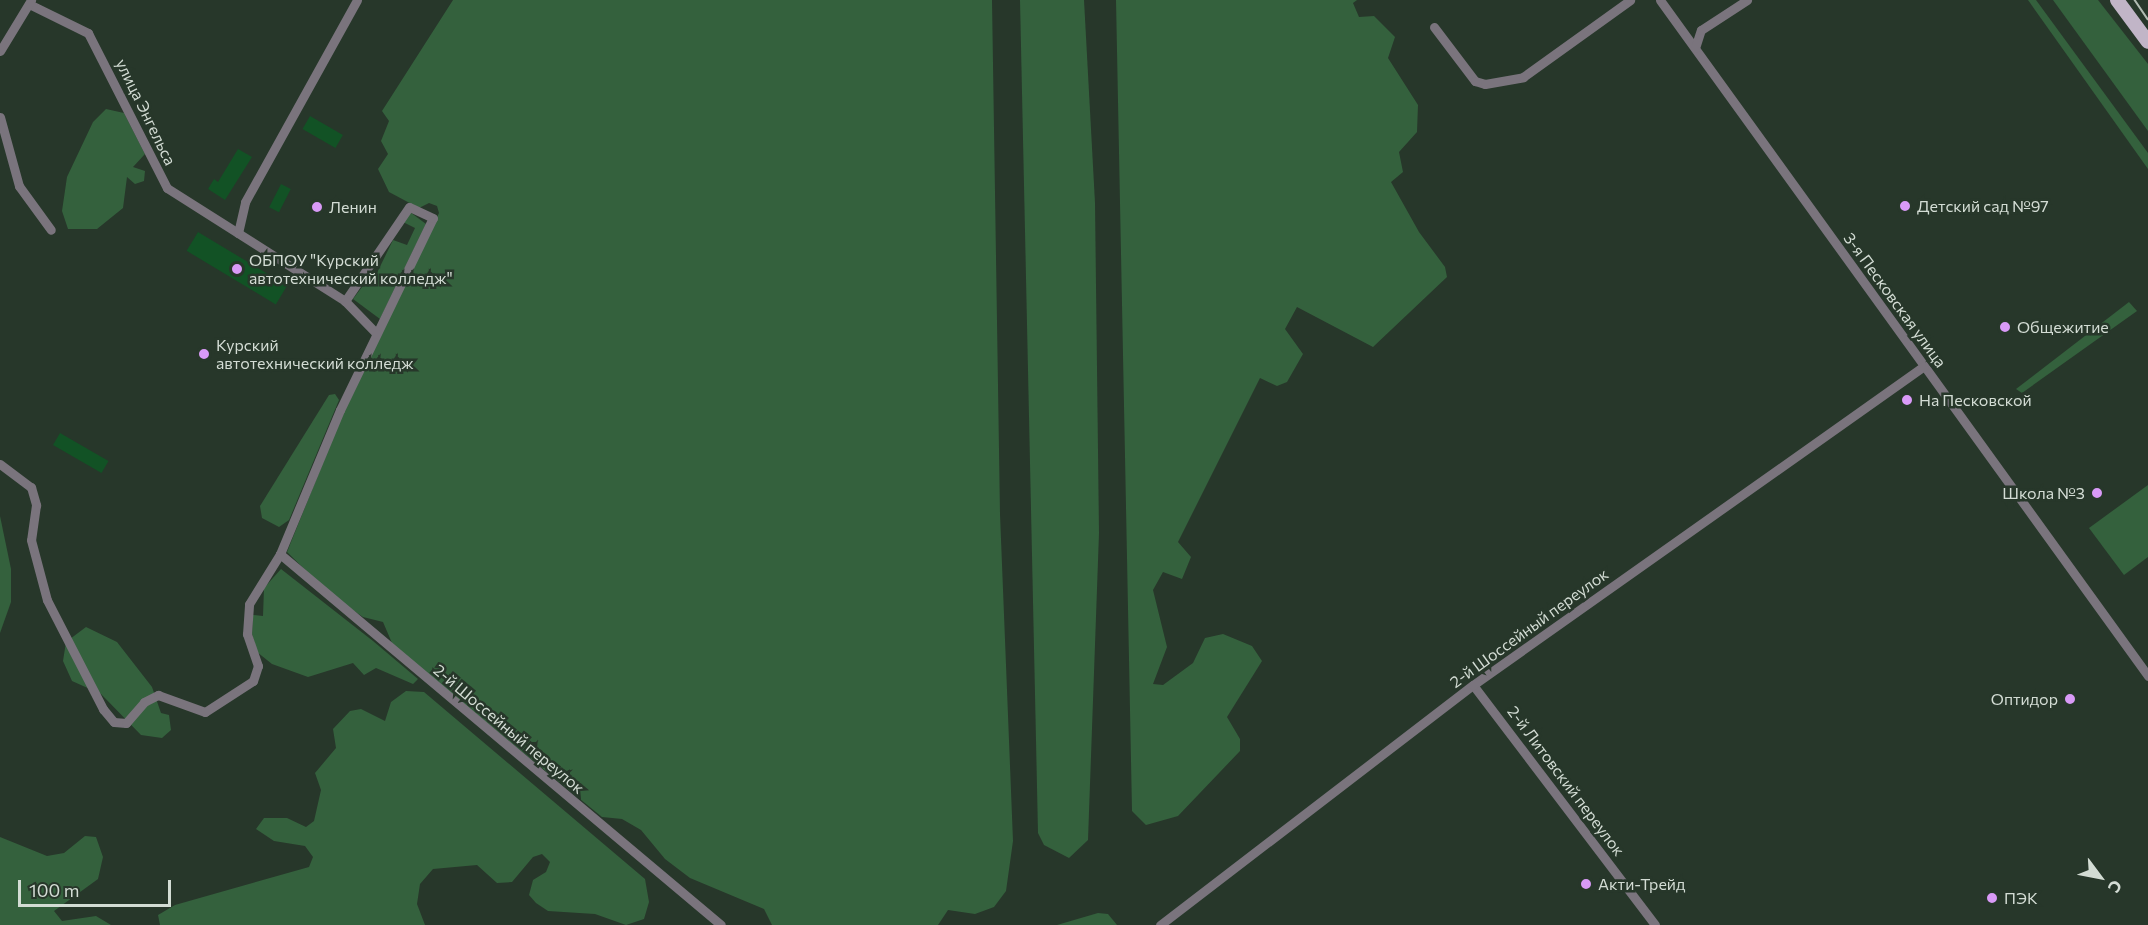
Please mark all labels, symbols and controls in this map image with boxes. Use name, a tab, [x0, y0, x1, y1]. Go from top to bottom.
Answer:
street label: улица Энгельса	[112, 56, 180, 168]
place label: Детский сад №97	[1917, 196, 2049, 216]
place label: Ленин	[329, 197, 377, 217]
marker: Детский сад №97	[1898, 199, 1912, 213]
marker: Ленин	[310, 200, 324, 214]
street label: 3-я Песковская улица	[1840, 229, 1950, 371]
place label: ОБПОУ "Курский автотехнический колледж"	[249, 250, 453, 288]
marker: ОБПОУ "Курский автотехнический колледж"	[230, 262, 244, 276]
place label: Общежитие	[2017, 317, 2109, 337]
marker: Общежитие	[1998, 320, 2012, 334]
place label: Курский автотехнический колледж	[216, 335, 414, 373]
marker: Курский автотехнический колледж	[197, 347, 211, 361]
place label: На Песковской	[1919, 390, 2032, 410]
marker: На Песковской	[1900, 393, 1914, 407]
place label: Школа №3	[2002, 483, 2085, 503]
marker: Школа №3	[2090, 486, 2104, 500]
street label: 2-й Шоссейный переулок	[1446, 564, 1612, 692]
street label: 2-й Шоссейный переулок	[430, 660, 588, 798]
place label: Оптидор	[1991, 689, 2058, 709]
marker: Оптидор	[2063, 692, 2077, 706]
street label: 2-й Литовский переулок	[1503, 702, 1629, 860]
north arrow	[2070, 847, 2130, 907]
scale bar	[21, 868, 174, 906]
place label: Акти-Трейд	[1598, 874, 1685, 894]
marker: Акти-Трейд	[1579, 877, 1593, 891]
text: С	[2105, 877, 2127, 896]
text: 100 m	[29, 879, 79, 901]
place label: ПЭК	[2004, 888, 2038, 908]
marker: ПЭК	[1985, 891, 1999, 905]

